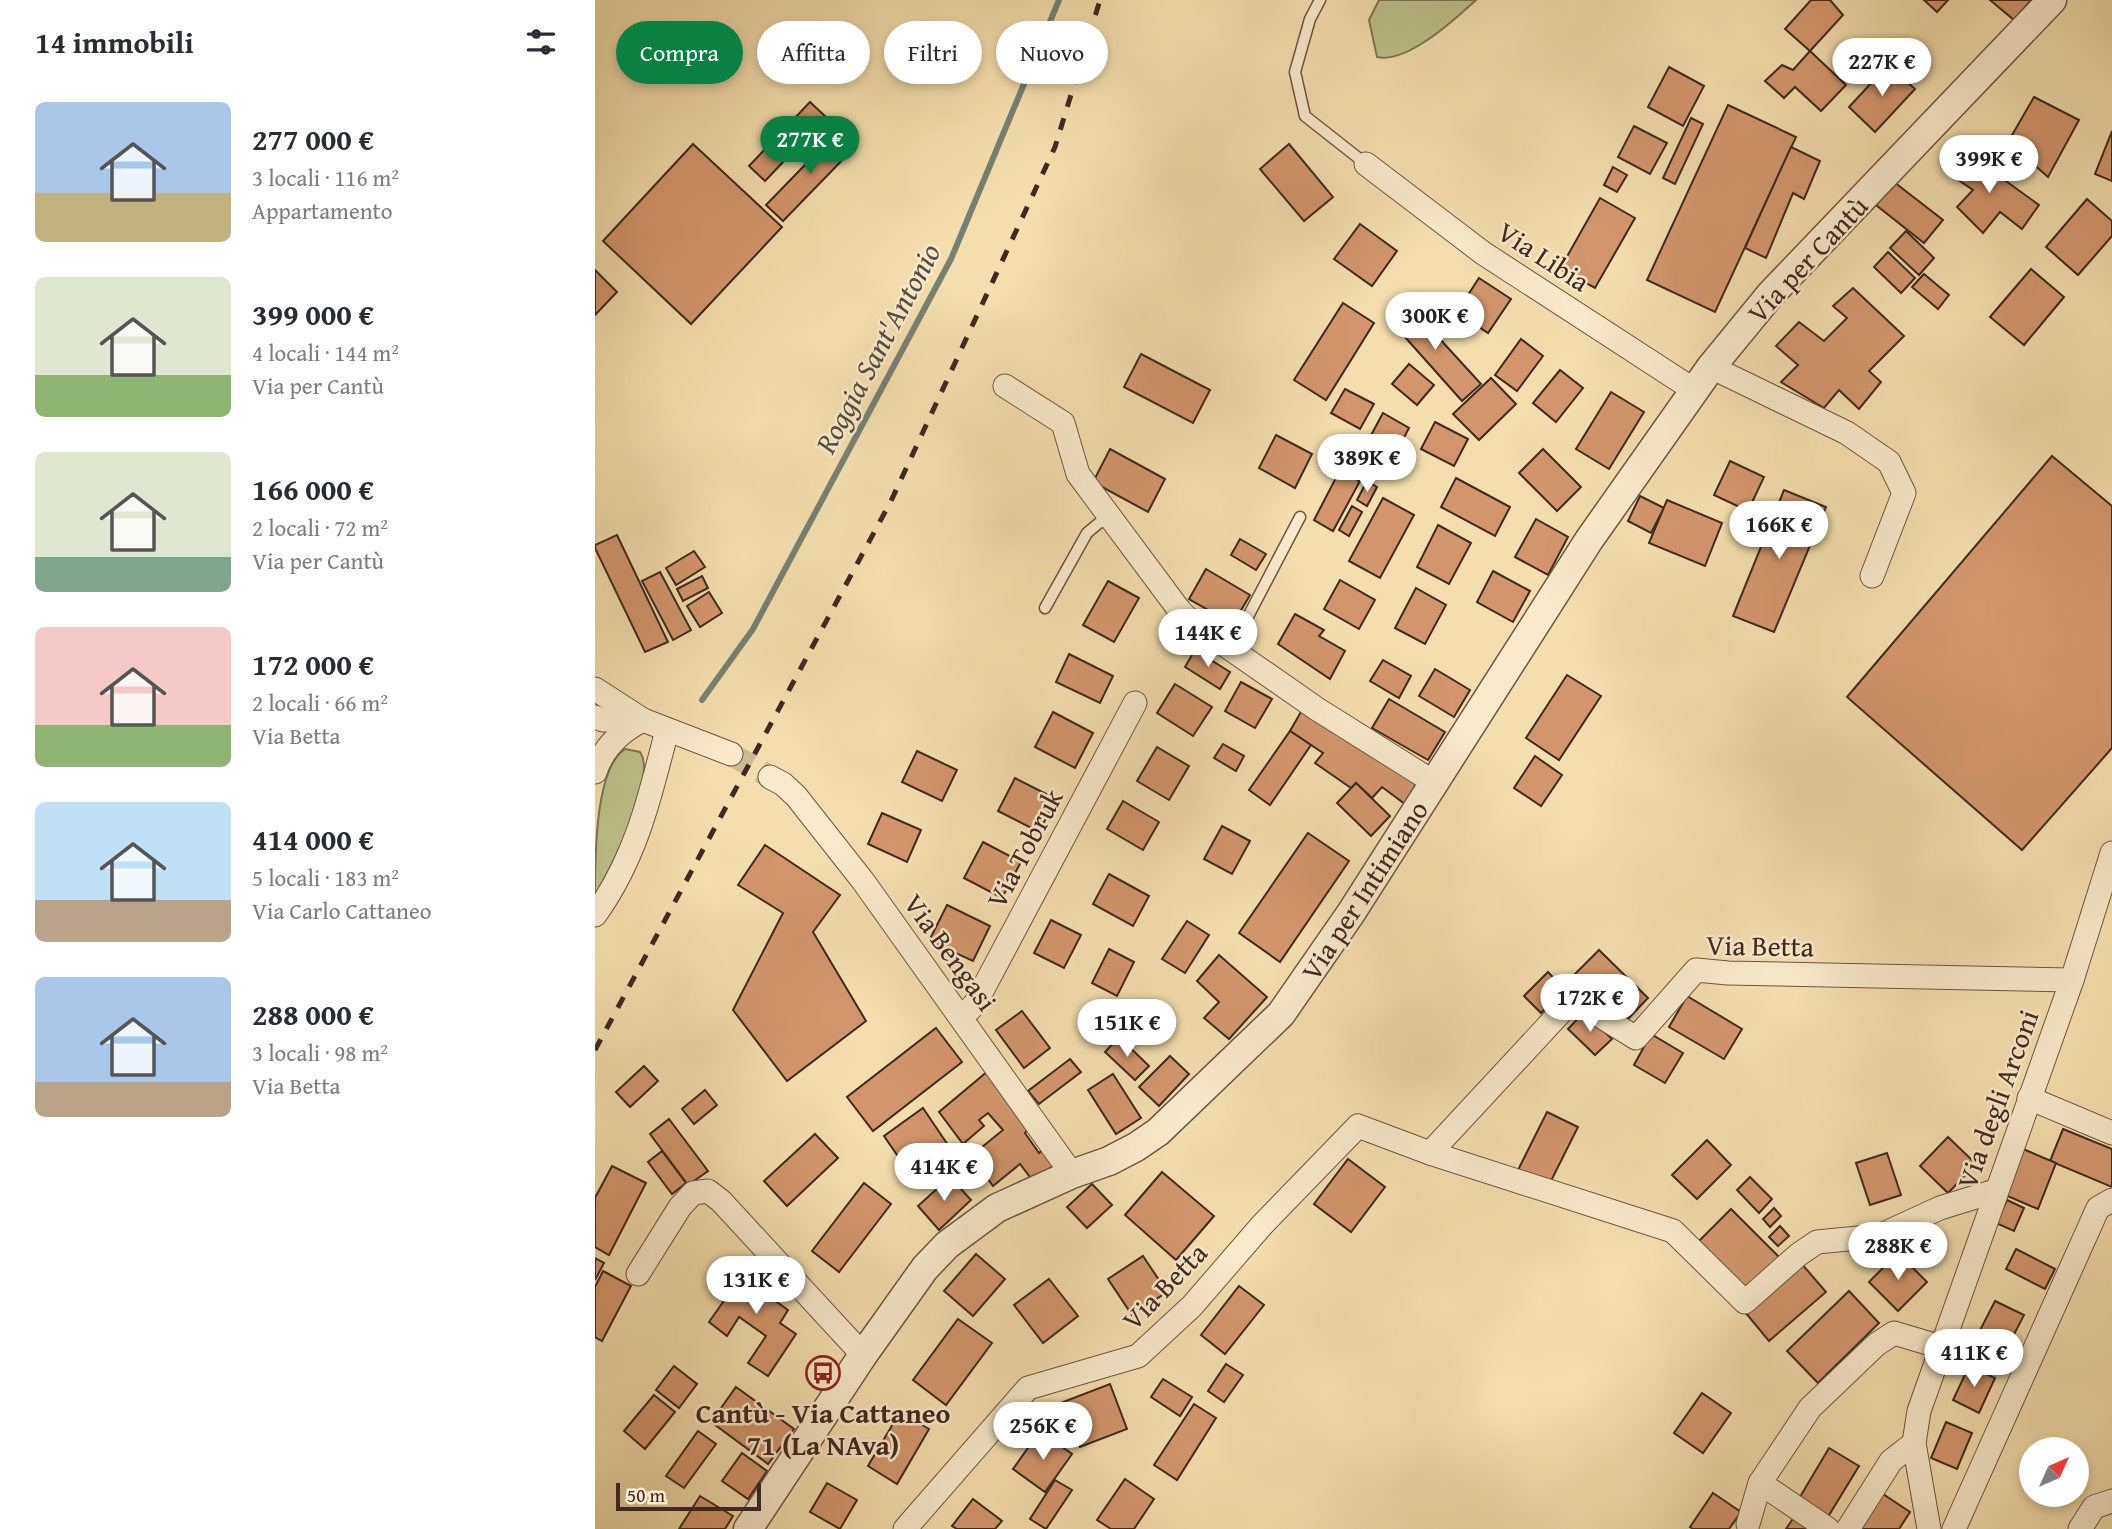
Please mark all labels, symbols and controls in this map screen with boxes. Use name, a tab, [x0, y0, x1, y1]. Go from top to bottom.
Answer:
text: 14 immobili	[35, 20, 194, 64]
chip: Compra	[616, 21, 743, 84]
chip: Affitta	[757, 21, 870, 84]
chip: Filtri	[884, 21, 982, 84]
chip: Nuovo	[996, 21, 1108, 84]
icon: filters	[522, 23, 560, 61]
pin: 227K €	[1825, 38, 1939, 98]
text: 227K €	[1848, 44, 1916, 77]
pin: 277K €	[753, 116, 867, 176]
text: 277 000 €	[252, 117, 374, 161]
text: 277K €	[776, 122, 844, 155]
icon: home	[91, 130, 175, 214]
pin: 399K €	[1932, 136, 2046, 195]
text: 399K €	[1955, 141, 2023, 174]
text: 3 locali · 116 m²	[252, 161, 399, 194]
street label: Via per Cantù	[1737, 186, 1877, 332]
text: Appartamento	[252, 194, 392, 227]
street label: Via Libia	[1490, 211, 1599, 302]
water label: Roggia Sant'Antonio	[803, 235, 951, 462]
text: 399 000 €	[252, 292, 374, 336]
pin: 300K €	[1378, 292, 1492, 352]
text: 300K €	[1401, 298, 1469, 331]
icon: home	[91, 305, 175, 389]
text: 4 locali · 144 m²	[252, 336, 399, 369]
text: Via per Cantù	[252, 369, 384, 402]
pin: 389K €	[1310, 434, 1424, 494]
text: 389K €	[1333, 440, 1401, 473]
text: 166 000 €	[252, 467, 374, 511]
icon: home	[91, 480, 175, 564]
pin: 166K €	[1722, 502, 1836, 561]
text: 166K €	[1745, 507, 1813, 540]
text: 2 locali · 72 m²	[252, 511, 388, 544]
text: Via per Cantù	[252, 544, 384, 577]
pin: 144K €	[1151, 610, 1265, 669]
text: 144K €	[1174, 615, 1242, 648]
text: 172 000 €	[252, 642, 374, 686]
icon: home	[91, 655, 175, 739]
text: 2 locali · 66 m²	[252, 686, 388, 719]
text: Via Betta	[252, 719, 340, 752]
street label: Via Tobruk	[975, 780, 1073, 915]
street label: Via per Intimiano	[1290, 792, 1438, 988]
text: 414 000 €	[252, 817, 374, 861]
icon: home	[91, 830, 175, 914]
text: 5 locali · 183 m²	[252, 861, 399, 894]
street label: Via Bengasi	[894, 885, 1008, 1019]
text: Via Carlo Cattaneo	[252, 894, 432, 927]
street label: Via Betta	[1706, 924, 1815, 966]
pin: 172K €	[1533, 974, 1647, 1034]
text: 172K €	[1556, 980, 1624, 1013]
text: 288 000 €	[252, 992, 374, 1036]
pin: 151K €	[1070, 1000, 1184, 1059]
street label: Via degli Arconi	[1946, 1004, 2048, 1194]
icon: home	[91, 1005, 175, 1089]
text: 151K €	[1093, 1005, 1161, 1038]
text: 3 locali · 98 m²	[252, 1036, 388, 1069]
text: Via Betta	[252, 1069, 340, 1102]
pin: 414K €	[887, 1144, 1001, 1203]
text: 414K €	[910, 1149, 978, 1182]
pin: 288K €	[1841, 1222, 1955, 1282]
text: 288K €	[1864, 1228, 1932, 1261]
street label: Via Betta	[1112, 1233, 1217, 1339]
pin: 131K €	[699, 1256, 813, 1316]
text: 131K €	[722, 1262, 790, 1295]
pin: 411K €	[1917, 1330, 2031, 1389]
text: 411K €	[1940, 1335, 2008, 1368]
bus stop icon: Cantù - Via Cattaneo 71 (La NAva)	[804, 1354, 842, 1392]
place label: Cantù - Via Cattaneo 71 (La NAva)	[696, 1392, 950, 1465]
pin: 256K €	[986, 1402, 1100, 1462]
text: 256K €	[1009, 1408, 1077, 1441]
north arrow	[2019, 1437, 2089, 1507]
map controls	[2019, 1437, 2089, 1507]
scale bar	[616, 1480, 761, 1512]
text: 50 m	[627, 1481, 665, 1509]

